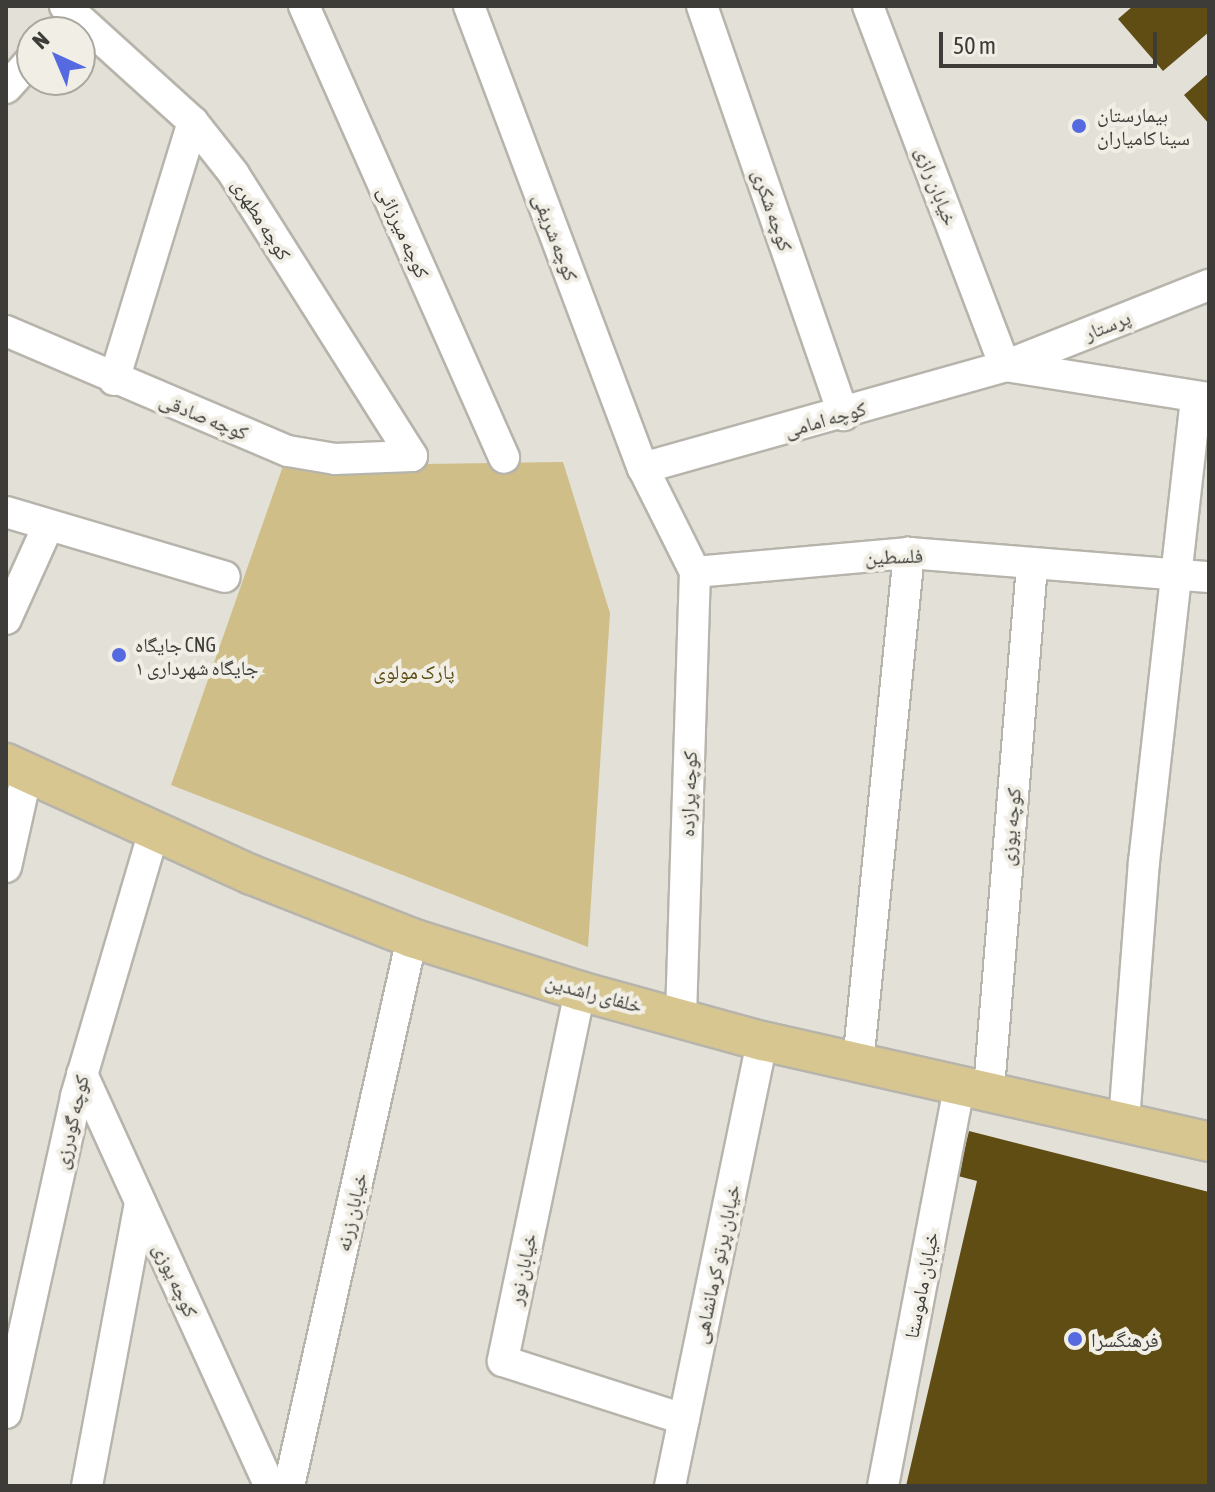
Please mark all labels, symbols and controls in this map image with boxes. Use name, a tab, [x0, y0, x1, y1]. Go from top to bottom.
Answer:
north arrow	[16, 16, 96, 96]
scale bar	[943, 16, 1161, 66]
text: N	[27, 26, 54, 54]
text: 50 m	[953, 32, 996, 59]
place label: بیمارستان سینا کامیاران	[1097, 102, 1190, 149]
marker: بیمارستان سینا کامیاران	[1068, 115, 1090, 137]
street label: خیابان رازی	[911, 143, 963, 229]
street label: کوچه شکری	[748, 166, 798, 254]
street label: کوچه مطهری	[227, 174, 297, 264]
street label: کوچه میرزائی	[373, 182, 435, 282]
street label: کوچه شریفی	[528, 190, 584, 284]
street label: پرستار	[1080, 305, 1134, 345]
street label: کوچه صادقی	[156, 387, 252, 445]
street label: کوچه امامی	[781, 396, 869, 442]
street label: فلسطین	[865, 543, 923, 569]
place label: جایگاه CNG جایگاه شهرداری ۱	[135, 632, 258, 679]
marker: جایگاه CNG جایگاه شهرداری ۱	[110, 646, 128, 664]
park label: پارک مولوی	[373, 659, 455, 683]
street label: کوچه پرازده	[675, 751, 701, 837]
street label: کوچه یوزی	[995, 787, 1025, 867]
street label: خلفای راشدین	[543, 969, 645, 1017]
street label: کوچه گودرزی	[49, 1073, 93, 1171]
street label: خیابان زرنه	[330, 1170, 372, 1254]
street label: خیابان پرتو کرمانشاهی	[687, 1182, 745, 1346]
street label: خیابان ماموستا	[899, 1230, 943, 1340]
street label: خیابان نور	[503, 1231, 541, 1307]
street label: کوچه یوزی	[149, 1239, 203, 1321]
place label: فرهنگسرا	[1091, 1327, 1159, 1351]
marker: فرهنگسرا	[1066, 1330, 1084, 1348]

